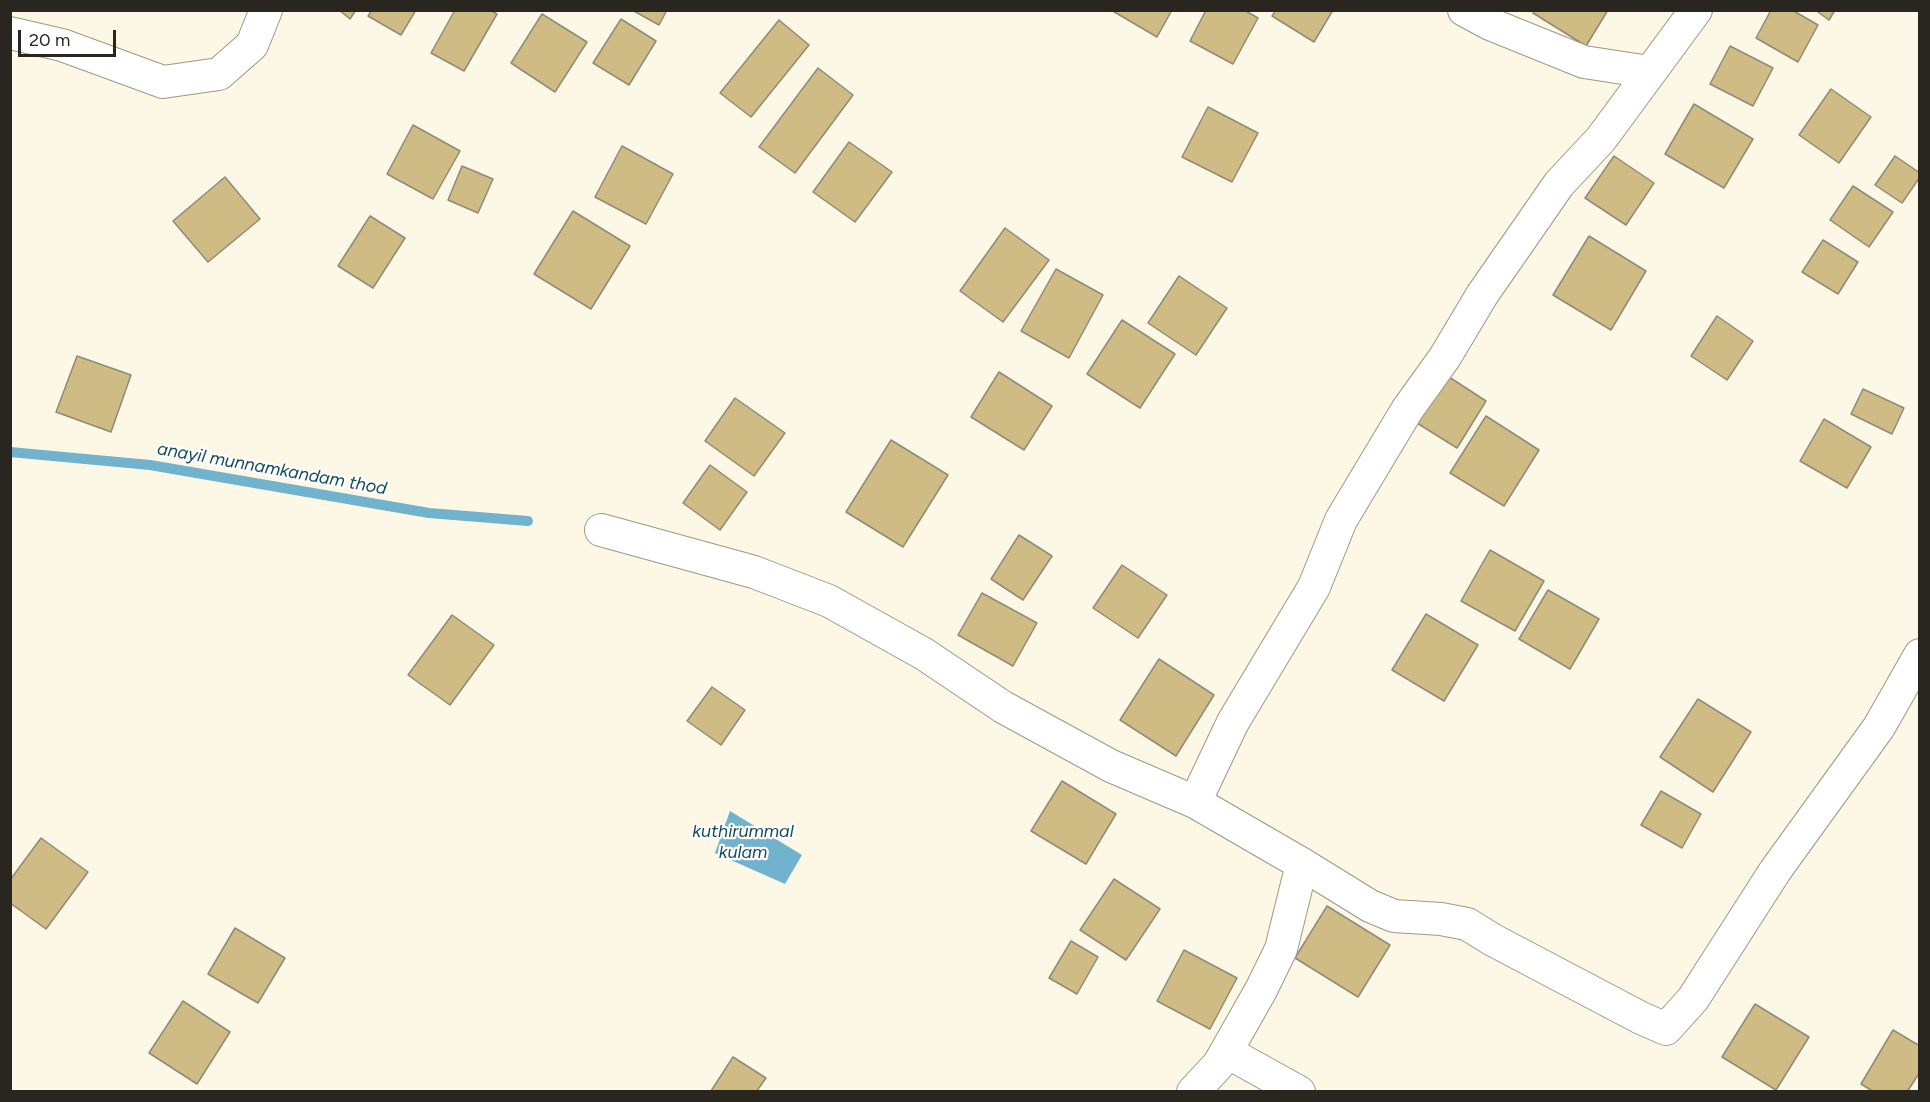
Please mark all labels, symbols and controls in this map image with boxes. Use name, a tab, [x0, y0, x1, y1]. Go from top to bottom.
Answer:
scale bar	[21, 18, 118, 56]
text: 20 m	[29, 29, 70, 51]
water label: anayil munnamkandam thod	[156, 438, 388, 500]
water label: kuthirummal kulam	[692, 821, 794, 864]

